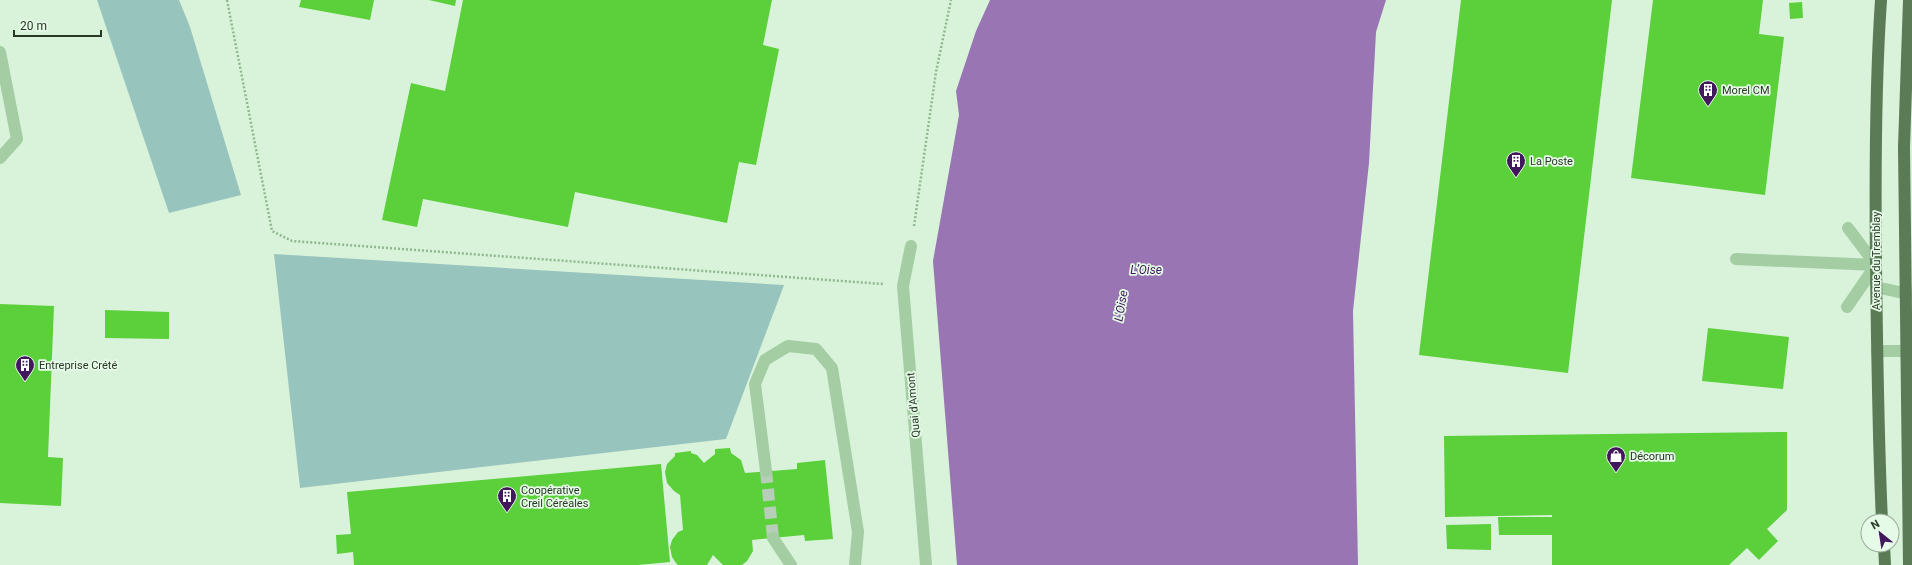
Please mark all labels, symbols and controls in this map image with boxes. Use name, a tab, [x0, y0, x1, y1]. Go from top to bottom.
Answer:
scale bar	[14, 12, 101, 38]
text: 20 m	[20, 19, 47, 33]
building icon: Morel CM	[1697, 79, 1719, 107]
place label: Morel CM	[1722, 84, 1770, 97]
building icon: La Poste	[1505, 150, 1527, 178]
place label: La Poste	[1530, 155, 1573, 168]
street label: Avenue du Tremblay	[1870, 211, 1883, 310]
water label: L’Oise	[1130, 263, 1162, 277]
water label: L'Oise	[1111, 289, 1131, 323]
building icon: Entreprise Crété	[14, 354, 36, 382]
place label: Entreprise Crété	[39, 359, 117, 372]
street label: Quai d'Amont	[904, 371, 923, 438]
shop icon: Décorum	[1605, 445, 1627, 473]
place label: Décorum	[1630, 450, 1675, 463]
place label: Coopérative Creil Céréales	[521, 484, 589, 510]
building icon: Coopérative Creil Céréales	[496, 485, 518, 513]
north arrow	[1860, 513, 1900, 553]
text: N	[1869, 517, 1882, 532]

